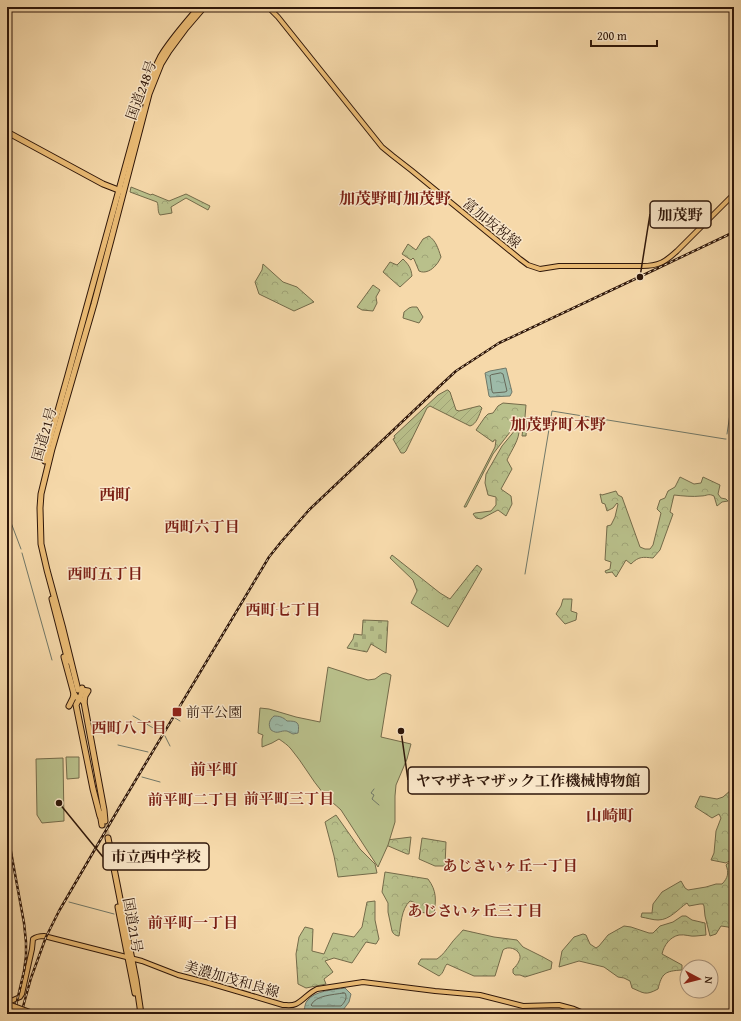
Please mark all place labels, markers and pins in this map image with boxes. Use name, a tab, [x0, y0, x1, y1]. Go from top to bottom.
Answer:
callout: 加茂野	[650, 201, 711, 228]
place label: 前平公園	[186, 702, 242, 722]
marker: 前平公園	[171, 706, 183, 718]
callout: ヤマザキマザック工作機械博物館	[408, 767, 649, 794]
callout: 市立西中学校	[103, 843, 209, 870]

